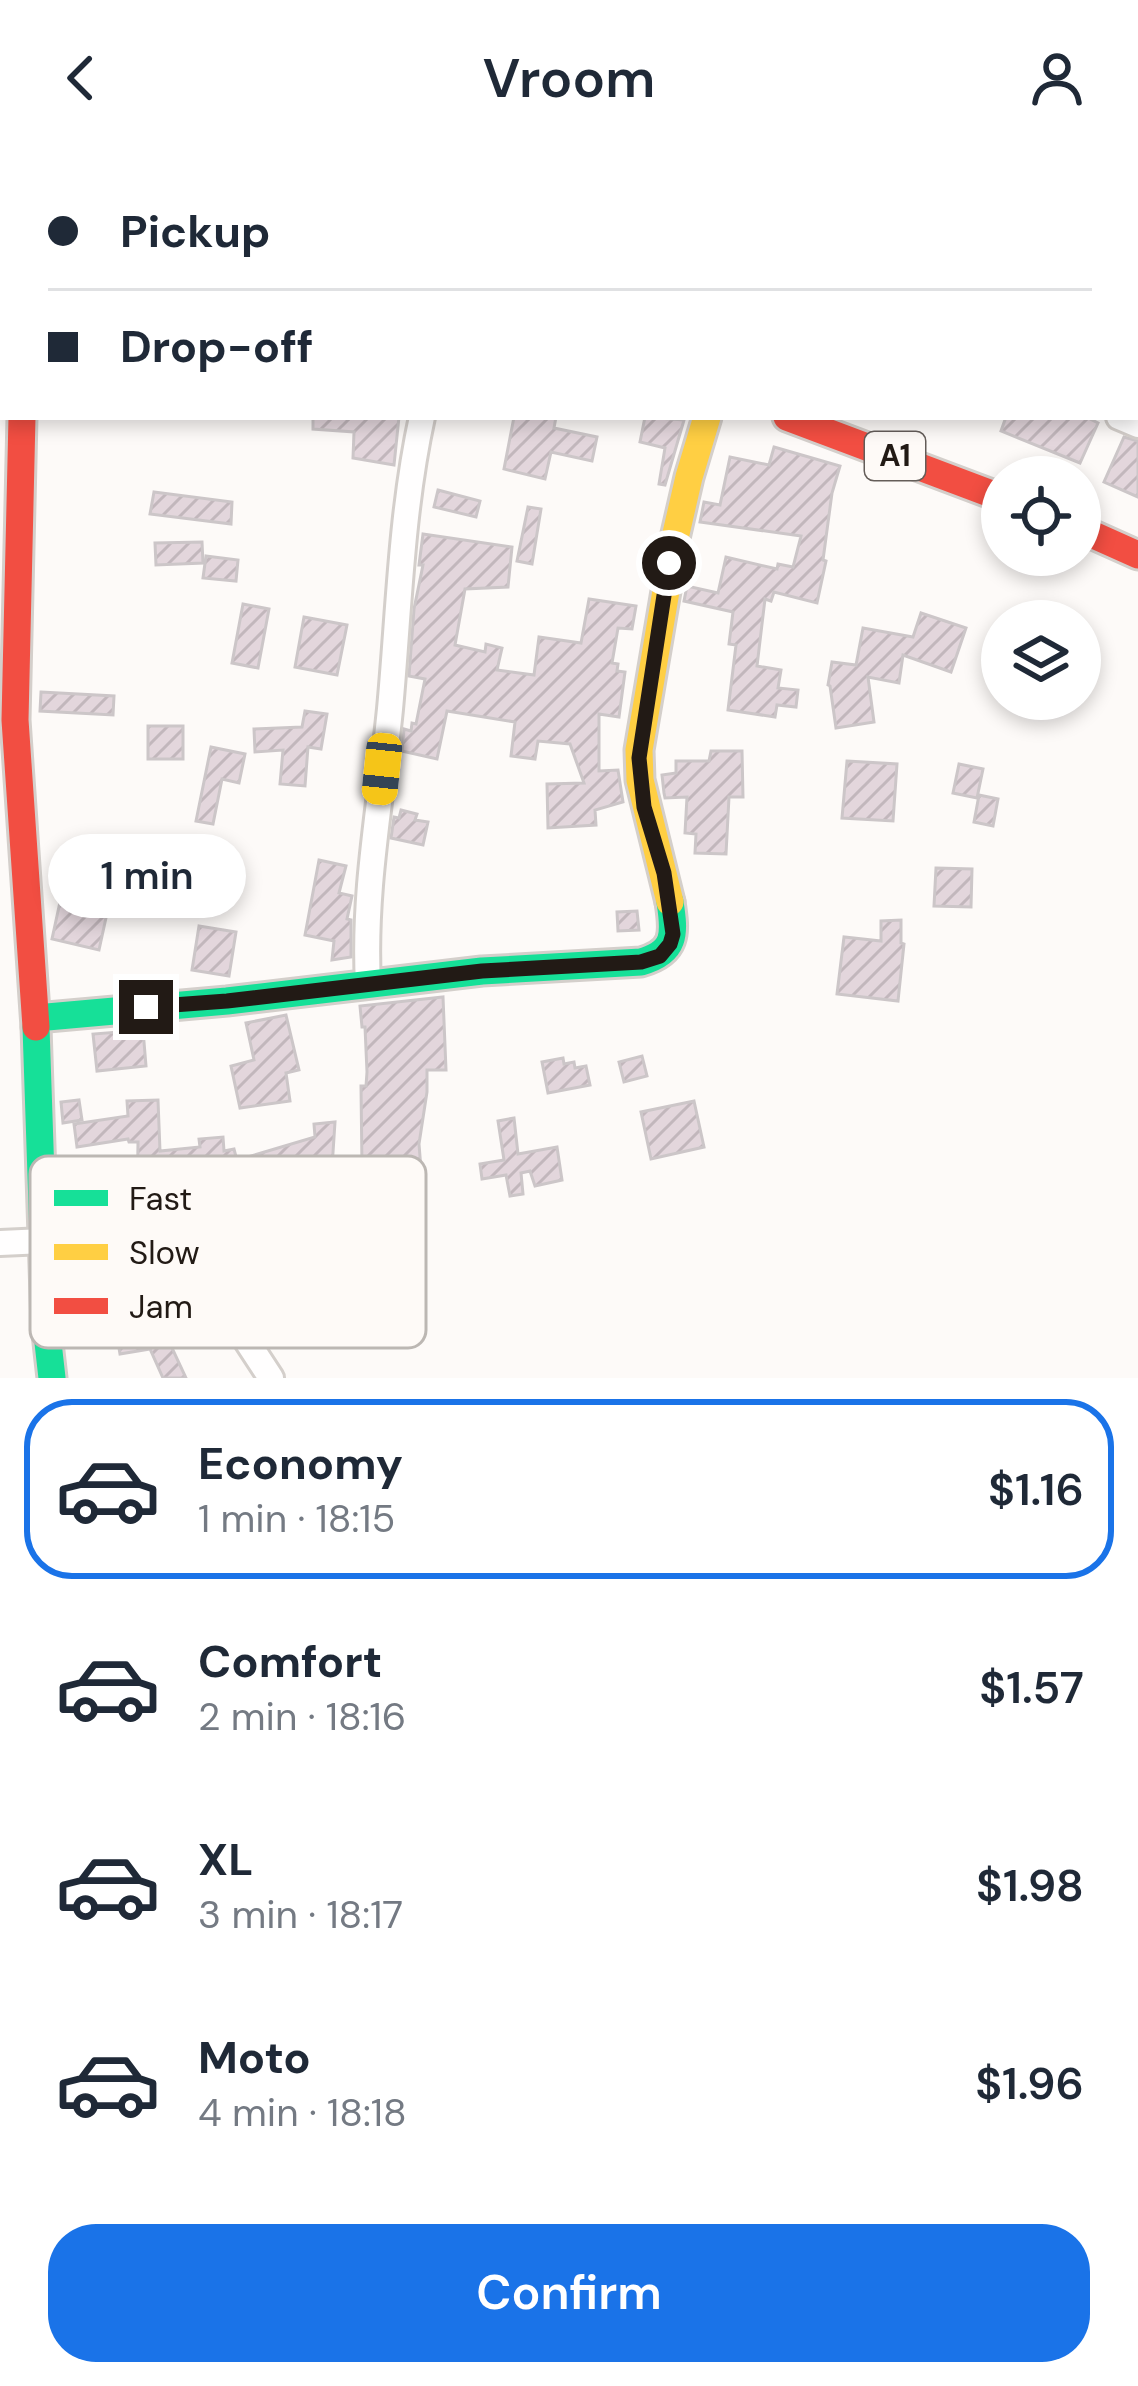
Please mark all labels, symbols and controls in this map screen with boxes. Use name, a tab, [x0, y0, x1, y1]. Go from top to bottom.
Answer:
text: Vroom	[483, 43, 655, 114]
icon: back	[48, 45, 114, 111]
icon: person	[1024, 45, 1090, 111]
text: Pickup	[120, 202, 270, 261]
text: Drop-off	[120, 317, 314, 376]
road number: A1	[865, 432, 925, 480]
map controls	[981, 456, 1101, 720]
button: locate	[981, 456, 1101, 576]
route start	[642, 536, 696, 590]
button: layers	[981, 600, 1101, 720]
car	[360, 731, 404, 807]
callout: 1 min	[47, 833, 245, 917]
text: 1 min	[100, 850, 194, 901]
route end	[119, 980, 173, 1034]
legend	[30, 1156, 426, 1348]
text: Fast	[129, 1177, 192, 1220]
text: Slow	[129, 1231, 200, 1274]
text: Jam	[129, 1285, 193, 1328]
text: Economy	[198, 1434, 403, 1493]
icon: car	[54, 1435, 162, 1543]
text: $1.16	[988, 1460, 1084, 1519]
text: 1 min · 18:15	[198, 1493, 395, 1544]
text: Comfort	[198, 1632, 382, 1691]
icon: car	[54, 1633, 162, 1741]
text: $1.57	[979, 1658, 1084, 1717]
text: 2 min · 18:16	[198, 1691, 406, 1742]
text: XL	[198, 1830, 253, 1889]
icon: car	[54, 1831, 162, 1939]
text: $1.98	[976, 1856, 1084, 1915]
text: 3 min · 18:17	[198, 1889, 403, 1940]
text: Moto	[198, 2028, 311, 2087]
icon: car	[54, 2029, 162, 2137]
text: $1.96	[975, 2054, 1084, 2113]
text: 4 min · 18:18	[198, 2087, 407, 2138]
button: Confirm	[48, 2224, 1090, 2362]

